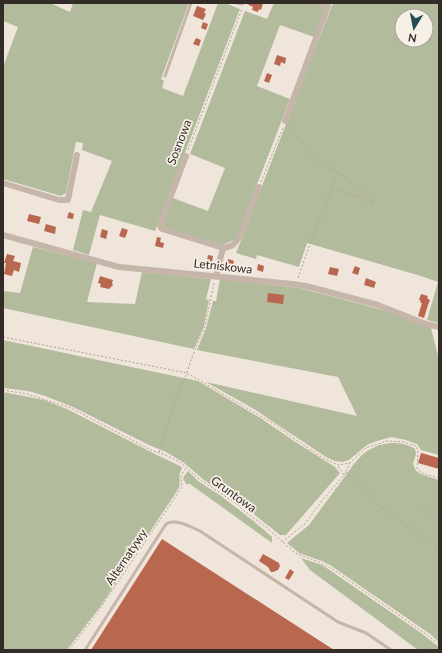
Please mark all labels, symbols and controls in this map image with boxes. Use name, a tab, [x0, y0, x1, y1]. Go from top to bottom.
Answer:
north arrow	[394, 8, 434, 48]
text: N	[407, 31, 417, 45]
street label: Sosnowa	[164, 117, 194, 167]
street label: Letniskowa	[193, 255, 253, 277]
street label: Gruntowa	[208, 472, 260, 516]
street label: Alternatywy	[102, 525, 151, 588]

